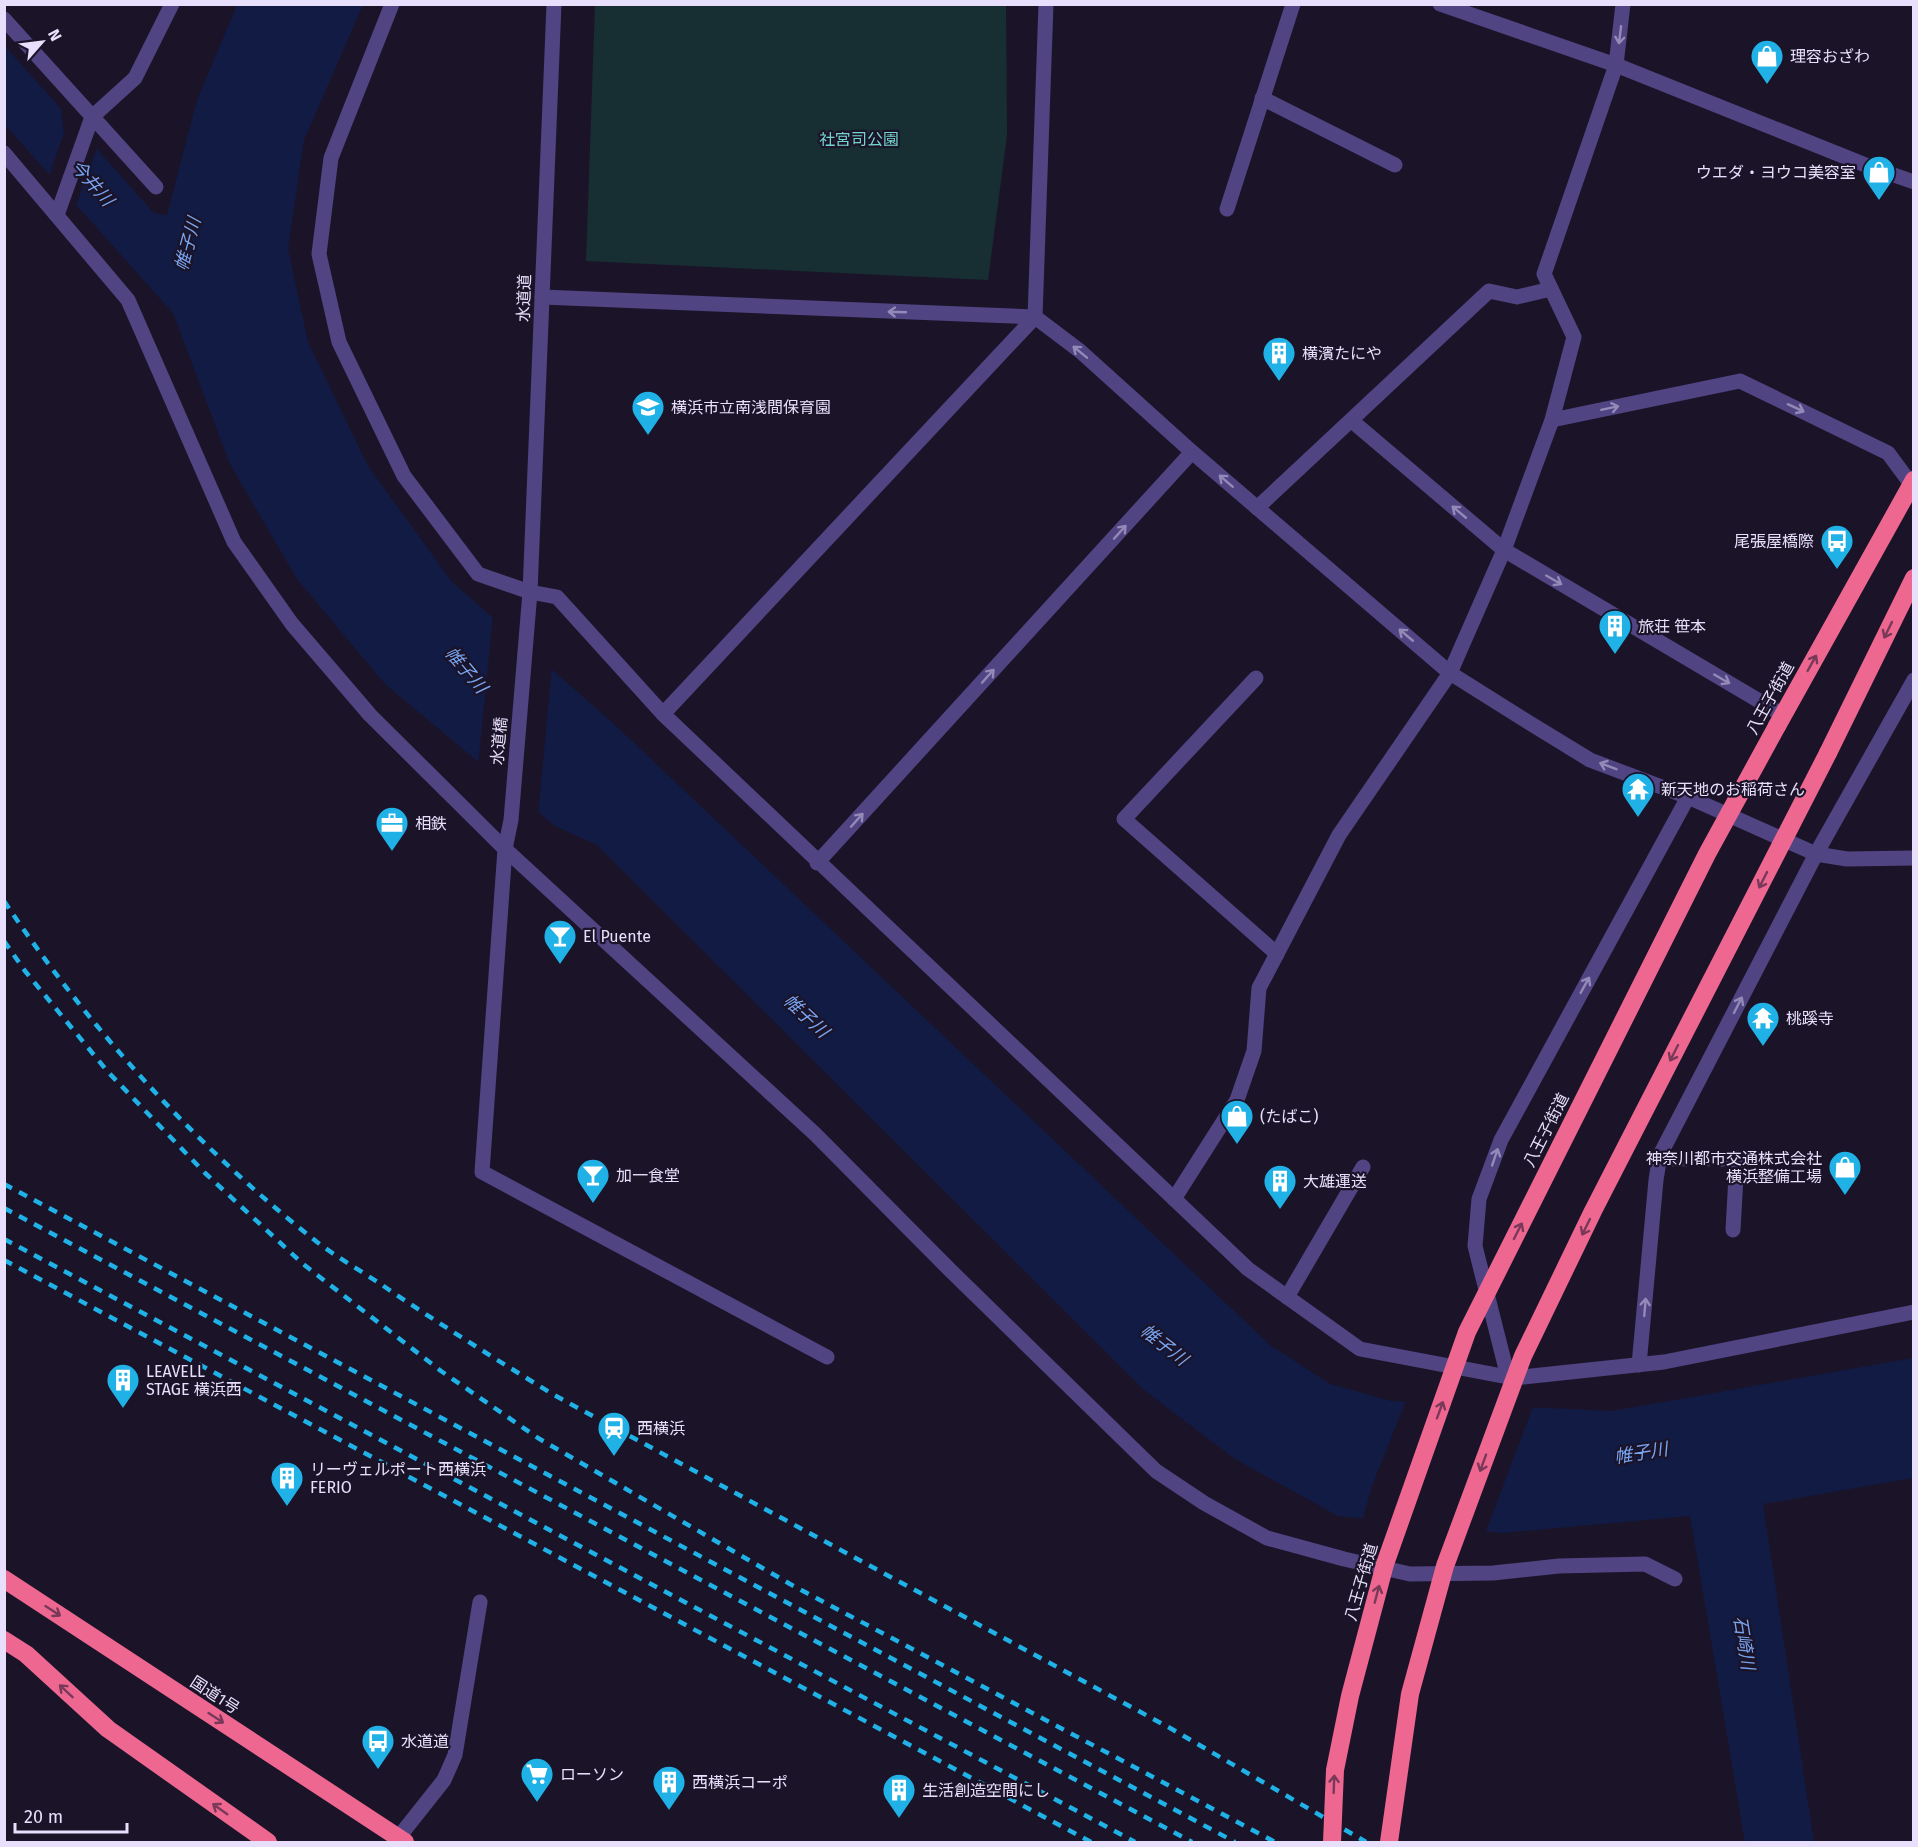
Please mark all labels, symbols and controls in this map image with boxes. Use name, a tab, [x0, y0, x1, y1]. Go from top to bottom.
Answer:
north arrow	[12, 12, 72, 72]
one-way arrow	[1614, 24, 1625, 44]
text: N	[44, 26, 66, 44]
shop icon: 理容おざわ	[1749, 38, 1785, 85]
place label: 理容おざわ	[1790, 47, 1870, 66]
park label: 社宮司公園	[819, 130, 899, 149]
shop icon: ウエダ・ヨウコ美容室	[1861, 154, 1897, 201]
water label: 今井川	[66, 155, 119, 212]
place label: ウエダ・ヨウコ美容室	[1696, 163, 1856, 182]
water label: 帷子川	[170, 213, 206, 273]
street label: 水道道	[514, 274, 534, 322]
one-way arrow	[887, 306, 907, 318]
building icon: 横濱たにや	[1261, 335, 1297, 382]
place label: 横濱たにや	[1302, 344, 1382, 363]
one-way arrow	[1072, 345, 1088, 358]
school or university icon: 横浜市立南浅間保育園	[630, 389, 666, 436]
place label: 横浜市立南浅間保育園	[671, 398, 831, 417]
one-way arrow	[1599, 402, 1619, 413]
one-way arrow	[1786, 403, 1804, 415]
one-way arrow	[1219, 474, 1234, 488]
one-way arrow	[1452, 505, 1467, 519]
bus stop icon: 尾張屋橋際	[1819, 523, 1855, 570]
one-way arrow	[1113, 525, 1127, 540]
place label: 尾張屋橋際	[1734, 532, 1814, 551]
one-way arrow	[1545, 574, 1562, 586]
building icon: 旅荘 笹本	[1597, 608, 1633, 655]
place label: 旅荘 笹本	[1638, 617, 1706, 636]
one-way arrow	[1881, 621, 1893, 639]
one-way arrow	[1399, 628, 1414, 642]
water label: 帷子川	[440, 642, 493, 699]
one-way arrow	[1806, 655, 1818, 672]
street label: 八王子街道	[1742, 658, 1798, 738]
one-way arrow	[981, 669, 995, 684]
one-way arrow	[1713, 673, 1730, 685]
street label: 水道橋	[487, 716, 511, 766]
one-way arrow	[1599, 760, 1617, 771]
temple icon: 新天地のお稲荷さん	[1620, 771, 1656, 818]
place label: 新天地のお稲荷さん	[1661, 780, 1805, 799]
office icon: 相鉄	[374, 805, 410, 852]
one-way arrow	[850, 812, 864, 827]
place label: 相鉄	[415, 814, 447, 833]
one-way arrow	[1756, 870, 1768, 888]
bar icon: El Puente	[542, 918, 578, 965]
place label: El Puente	[583, 927, 651, 946]
one-way arrow	[1579, 977, 1591, 994]
water label: 帷子川	[779, 990, 835, 1044]
one-way arrow	[1733, 997, 1744, 1015]
temple icon: 桃蹊寺	[1745, 1000, 1781, 1047]
place label: 桃蹊寺	[1786, 1009, 1834, 1028]
one-way arrow	[1668, 1044, 1679, 1062]
street label: 八王子街道	[1519, 1090, 1573, 1170]
shop icon: (たばこ)	[1219, 1098, 1255, 1145]
place label: (たばこ)	[1260, 1107, 1318, 1126]
one-way arrow	[1490, 1149, 1501, 1167]
place label: 神奈川都市交通株式会社 横浜整備工場	[1646, 1149, 1822, 1186]
shop icon: 神奈川都市交通株式会社 横浜整備工場	[1827, 1149, 1863, 1196]
bar icon: 加一食堂	[575, 1157, 611, 1204]
building icon: 大雄運送	[1262, 1163, 1298, 1210]
place label: 加一食堂	[616, 1166, 680, 1185]
place label: 大雄運送	[1303, 1172, 1367, 1191]
one-way arrow	[1579, 1218, 1591, 1236]
one-way arrow	[1512, 1223, 1524, 1241]
one-way arrow	[1640, 1297, 1651, 1317]
water label: 帷子川	[1136, 1320, 1194, 1372]
building icon: LEAVELL STAGE 横浜西	[105, 1362, 141, 1409]
place label: LEAVELL STAGE 横浜西	[146, 1362, 242, 1399]
one-way arrow	[1435, 1401, 1446, 1419]
station icon: 西横浜	[596, 1410, 632, 1457]
place label: 西横浜	[637, 1419, 685, 1438]
water label: 帷子川	[1613, 1438, 1671, 1468]
one-way arrow	[1476, 1453, 1487, 1472]
building icon: リーヴェルポート西横浜 FERIO	[269, 1460, 305, 1507]
place label: リーヴェルポート西横浜 FERIO	[310, 1460, 486, 1497]
street label: 八王子街道	[1341, 1541, 1381, 1623]
one-way arrow	[1371, 1585, 1383, 1604]
one-way arrow	[45, 1605, 62, 1618]
water label: 石崎川	[1729, 1615, 1759, 1673]
street label: 国道1号	[187, 1672, 243, 1718]
one-way arrow	[58, 1684, 73, 1698]
one-way arrow	[207, 1713, 224, 1725]
bus stop icon: 水道道	[360, 1723, 396, 1770]
place label: 水道道	[401, 1732, 449, 1751]
supermarket icon: ローソン	[519, 1756, 555, 1803]
building icon: 西横浜コーポ	[651, 1764, 687, 1811]
place label: ローソン	[560, 1765, 624, 1784]
building icon: 生活創造空間にし	[881, 1772, 917, 1819]
place label: 西横浜コーポ	[692, 1773, 788, 1792]
one-way arrow	[1329, 1775, 1340, 1795]
place label: 生活創造空間にし	[922, 1781, 1050, 1800]
scale bar	[15, 1796, 128, 1834]
one-way arrow	[213, 1803, 229, 1815]
text: 20 m	[24, 1806, 63, 1828]

